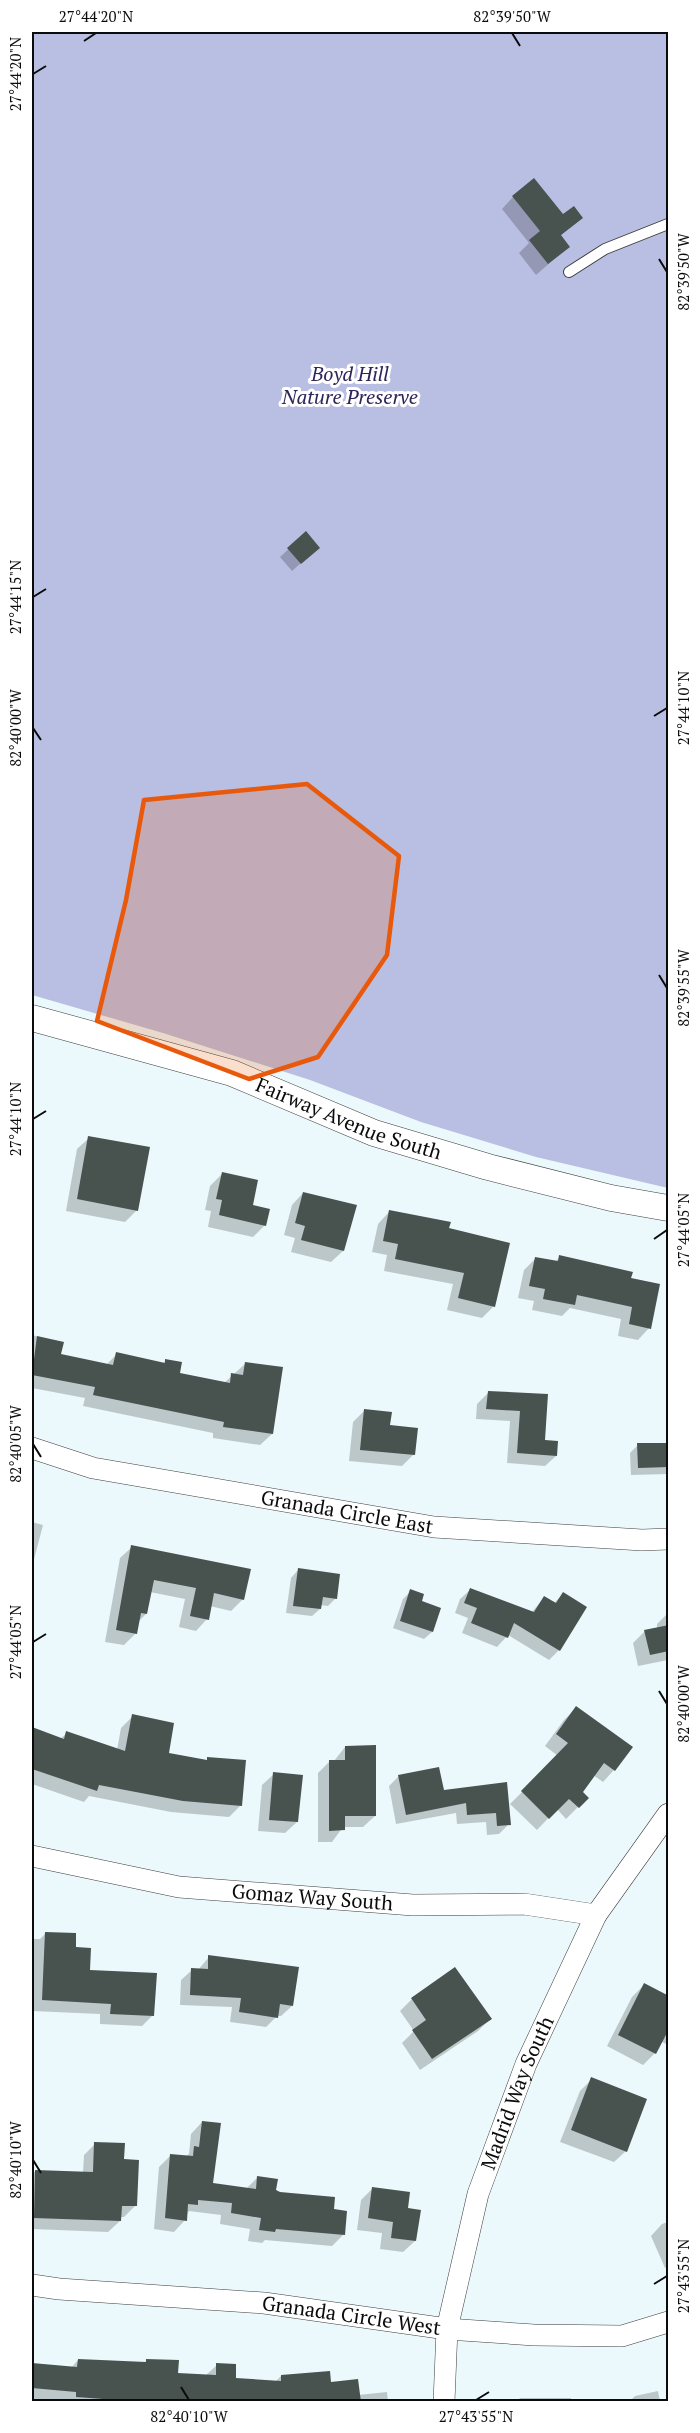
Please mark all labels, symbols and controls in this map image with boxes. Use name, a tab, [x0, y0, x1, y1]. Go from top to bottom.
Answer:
text: 27°44'20"N	[59, 6, 133, 26]
text: 82°39'50"W	[473, 6, 552, 26]
text: 27°44'20"N	[5, 37, 25, 111]
text: 82°39'50"W	[673, 232, 693, 311]
park label: Boyd Hill Nature Preserve	[281, 360, 418, 410]
text: 27°44'15"N	[5, 560, 25, 634]
text: 27°44'10"N	[673, 671, 693, 745]
text: 82°40'00"W	[5, 688, 25, 767]
text: 82°39'55"W	[673, 948, 693, 1027]
street label: Fairway Avenue South	[252, 1071, 445, 1166]
text: 27°44'10"N	[5, 1082, 25, 1156]
text: 27°44'05"N	[673, 1193, 693, 1267]
text: 82°40'05"W	[5, 1404, 25, 1483]
street label: Granada Circle East	[259, 1483, 436, 1540]
text: 27°44'05"N	[5, 1605, 25, 1679]
text: 82°40'00"W	[673, 1664, 693, 1743]
street label: Gomaz Way South	[231, 1877, 394, 1916]
street label: Madrid Way South	[474, 2011, 560, 2173]
text: 82°40'10"W	[5, 2120, 25, 2199]
text: 27°43'55"N	[673, 2239, 693, 2313]
street label: Granada Circle West	[260, 2289, 443, 2341]
text: 82°40'10"W	[150, 2406, 229, 2426]
text: 27°43'55"N	[439, 2406, 513, 2426]

